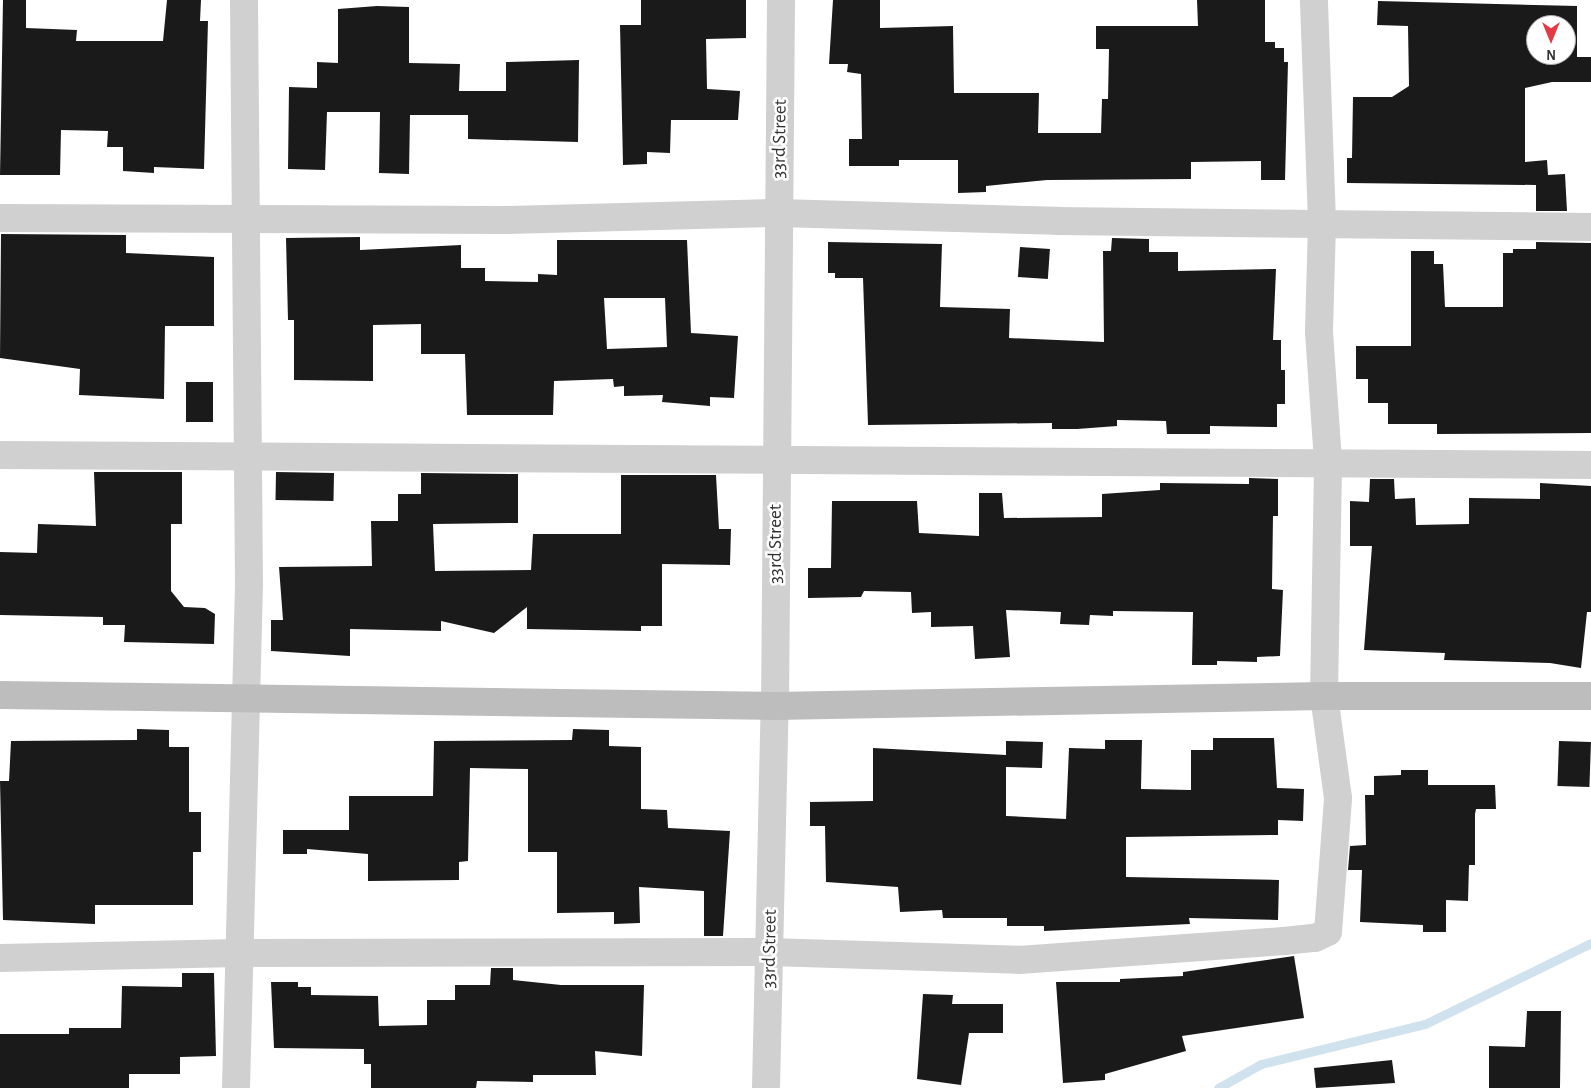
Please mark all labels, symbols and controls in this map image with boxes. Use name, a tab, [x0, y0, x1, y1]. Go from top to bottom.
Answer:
north arrow	[1526, 15, 1576, 65]
text: N	[1546, 47, 1556, 61]
street label: 33rd Street	[768, 99, 792, 179]
street label: 33rd Street	[765, 504, 787, 584]
street label: 33rd Street	[758, 909, 782, 989]

